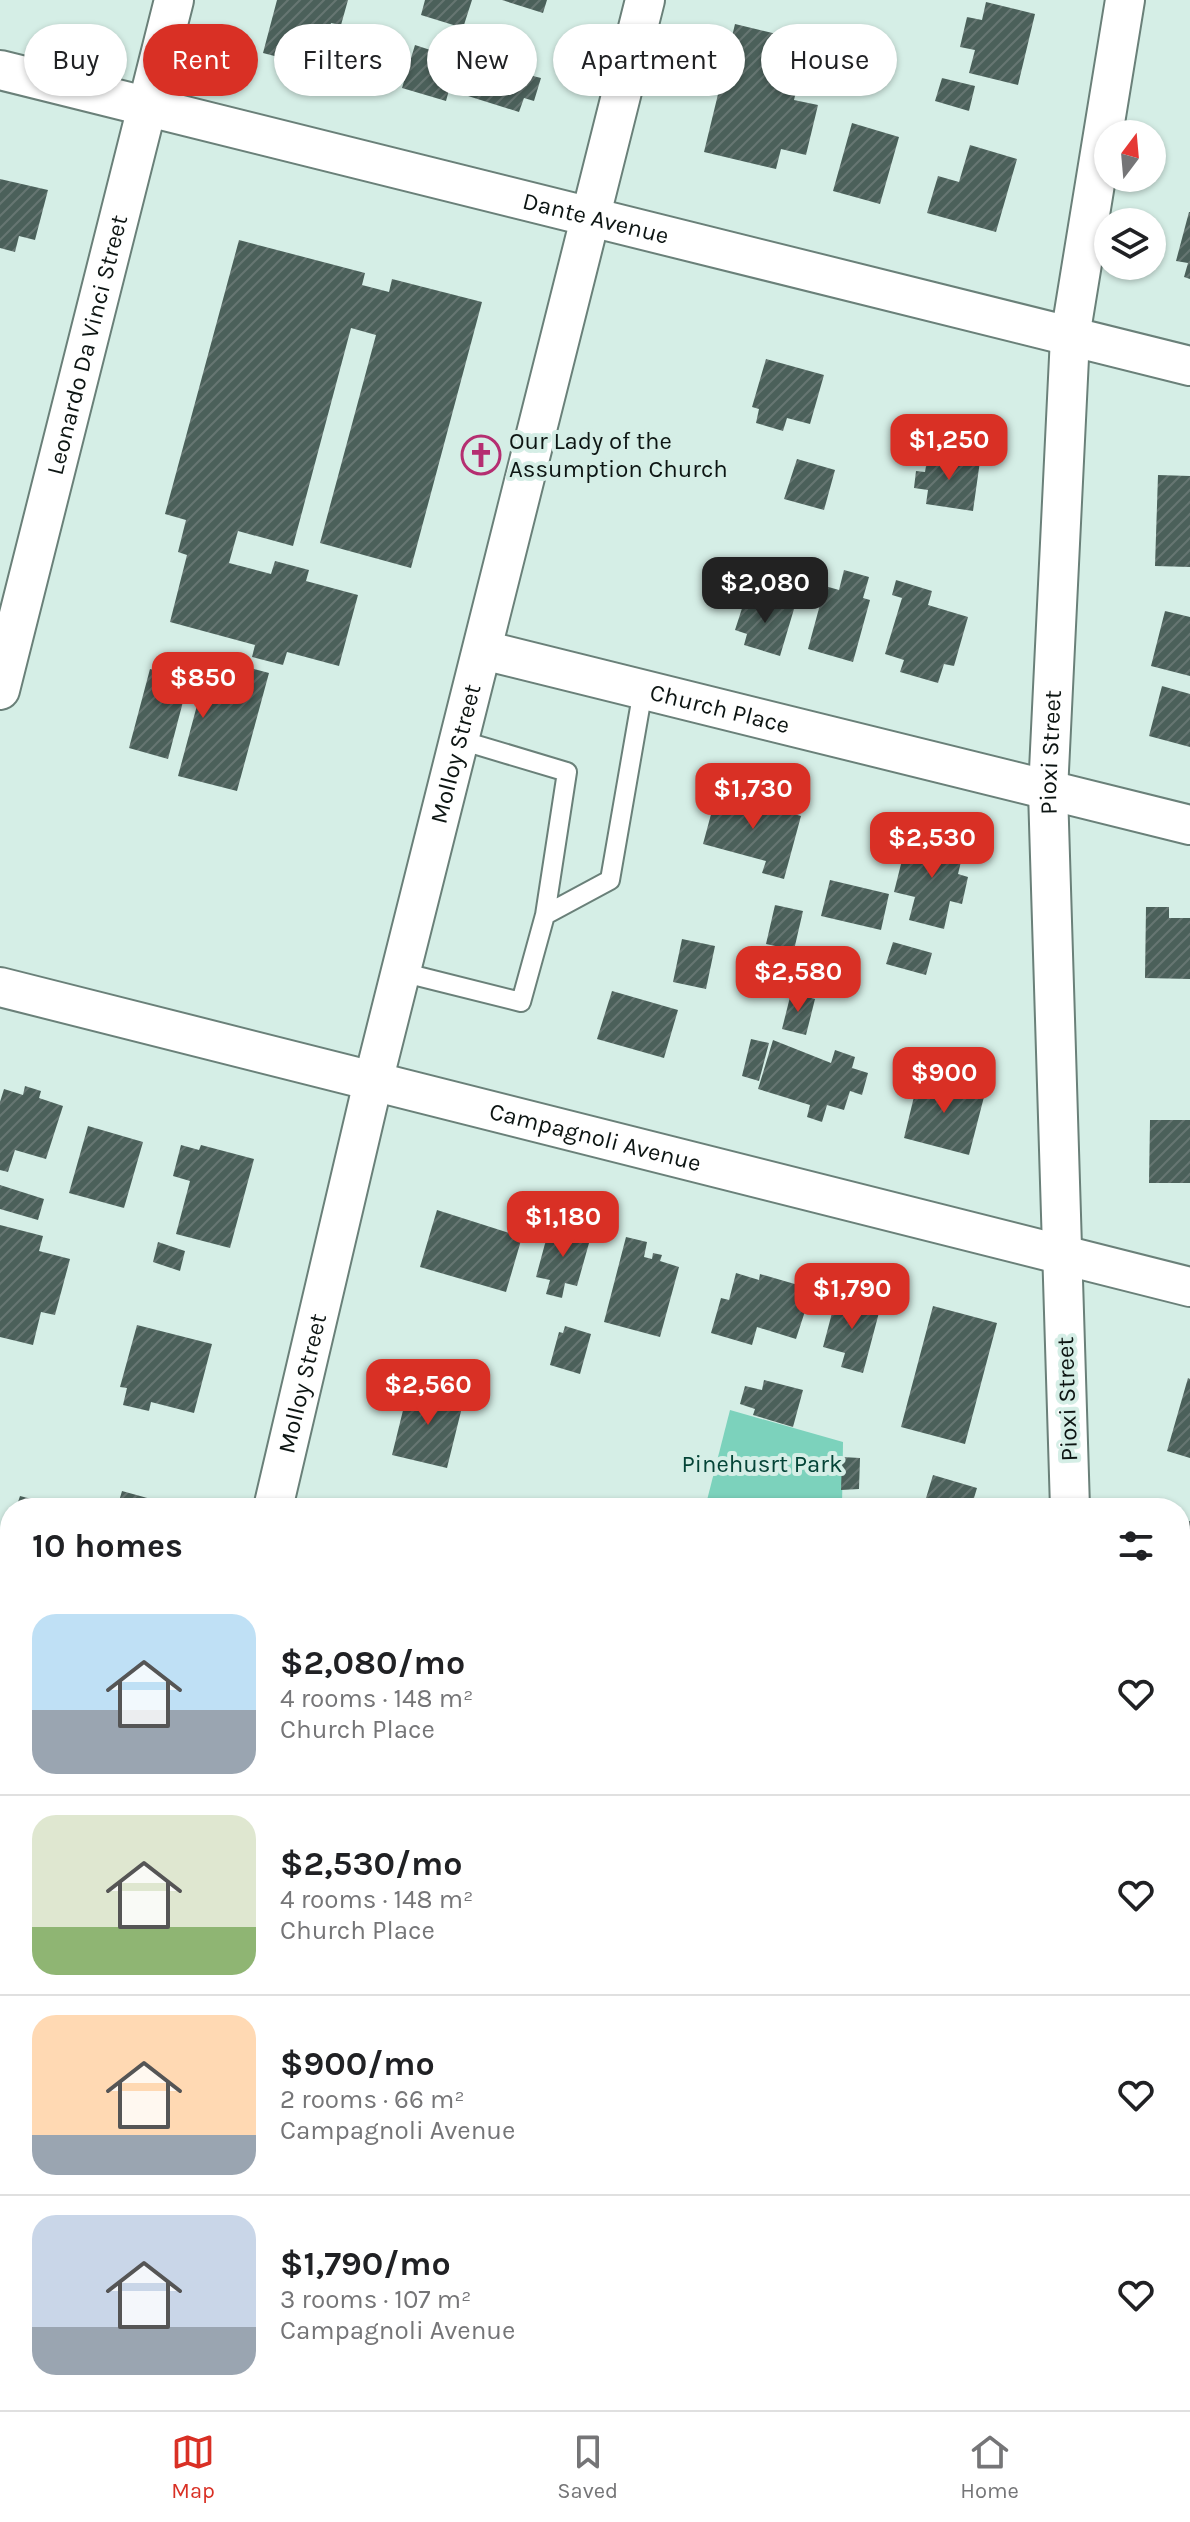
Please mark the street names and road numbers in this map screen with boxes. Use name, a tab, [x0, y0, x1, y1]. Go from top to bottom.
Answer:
street label: Dante Avenue	[520, 187, 672, 250]
street label: Leonardo Da Vinci Street	[41, 212, 133, 478]
street label: Church Place	[647, 678, 793, 739]
street label: Molloy Street	[425, 681, 487, 826]
street label: Pioxi Street	[1034, 689, 1067, 815]
street label: Campagnoli Avenue	[487, 1097, 704, 1177]
street label: Molloy Street	[272, 1311, 332, 1456]
street label: Pioxi Street	[1051, 1336, 1083, 1462]

